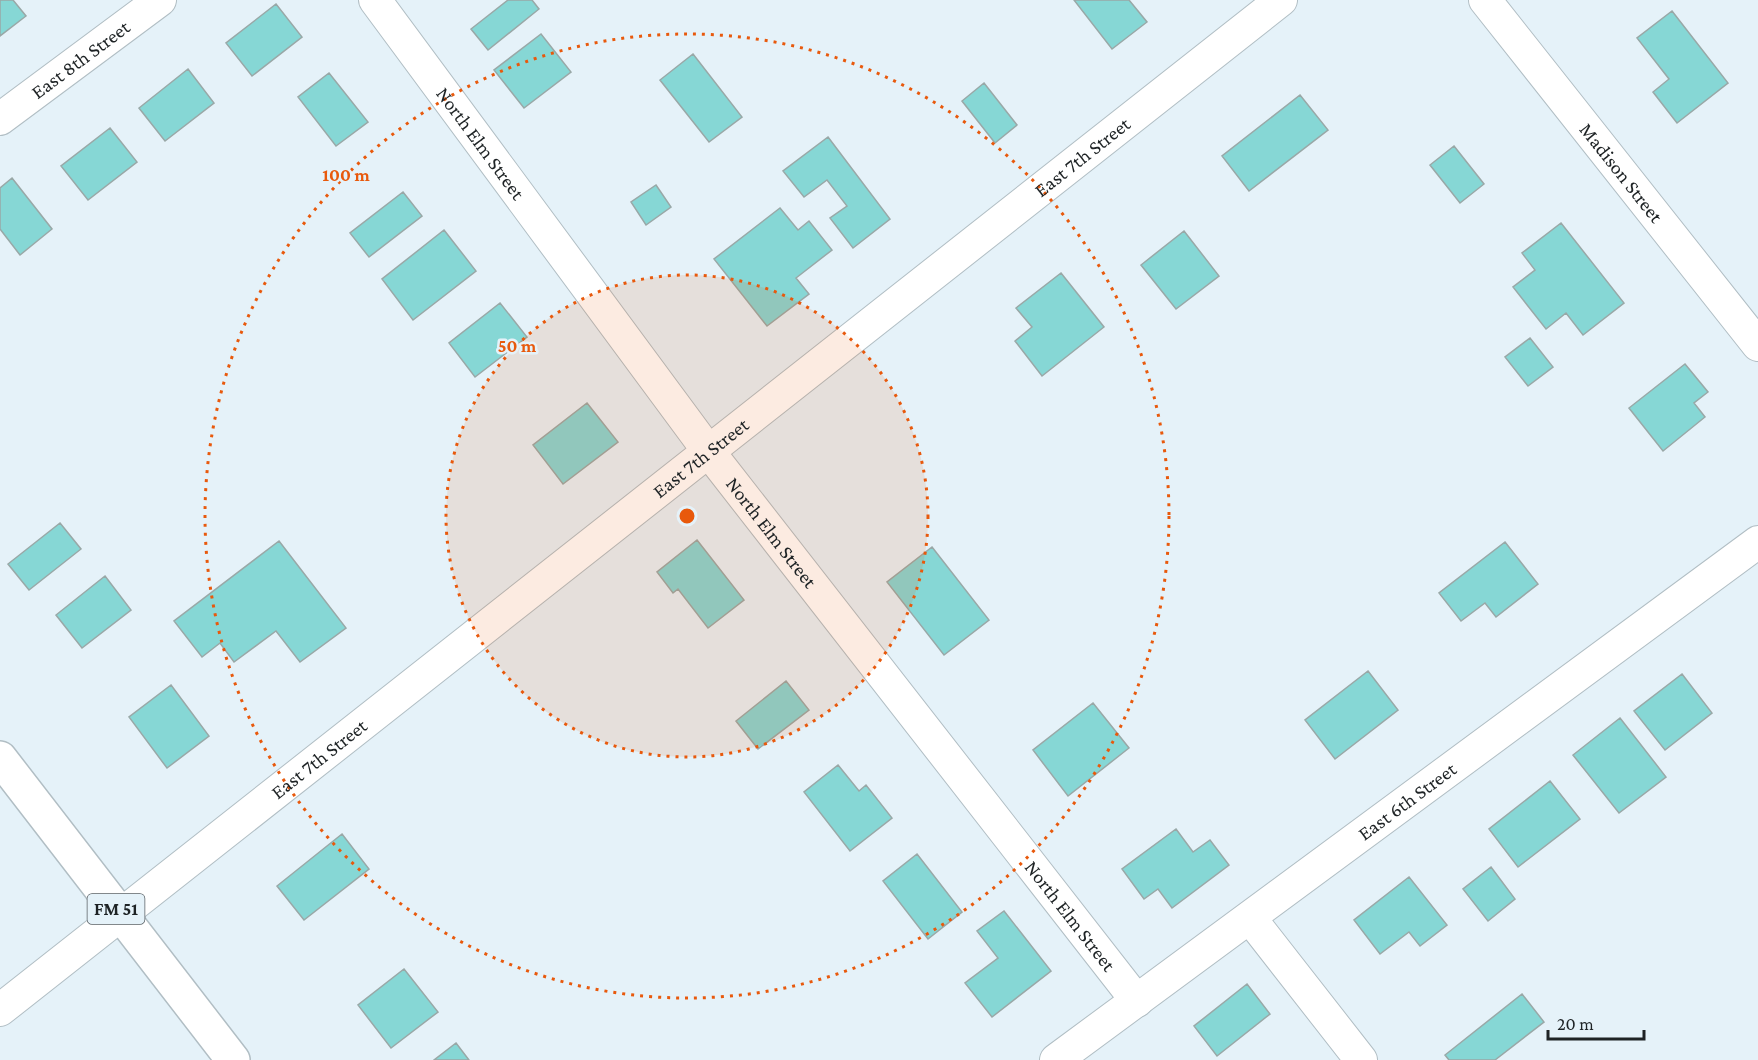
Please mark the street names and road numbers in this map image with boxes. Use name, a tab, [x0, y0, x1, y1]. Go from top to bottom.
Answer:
street label: East 8th Street	[27, 15, 134, 103]
street label: North Elm Street	[432, 83, 530, 204]
street label: East 7th Street	[1030, 112, 1135, 201]
street label: Madison Street	[1575, 118, 1668, 227]
street label: East 7th Street	[648, 413, 753, 502]
street label: North Elm Street	[722, 473, 822, 592]
street label: East 7th Street	[267, 714, 371, 803]
street label: East 6th Street	[1353, 757, 1461, 845]
street label: North Elm Street	[1021, 856, 1121, 976]
road number: FM 51	[88, 894, 144, 924]

